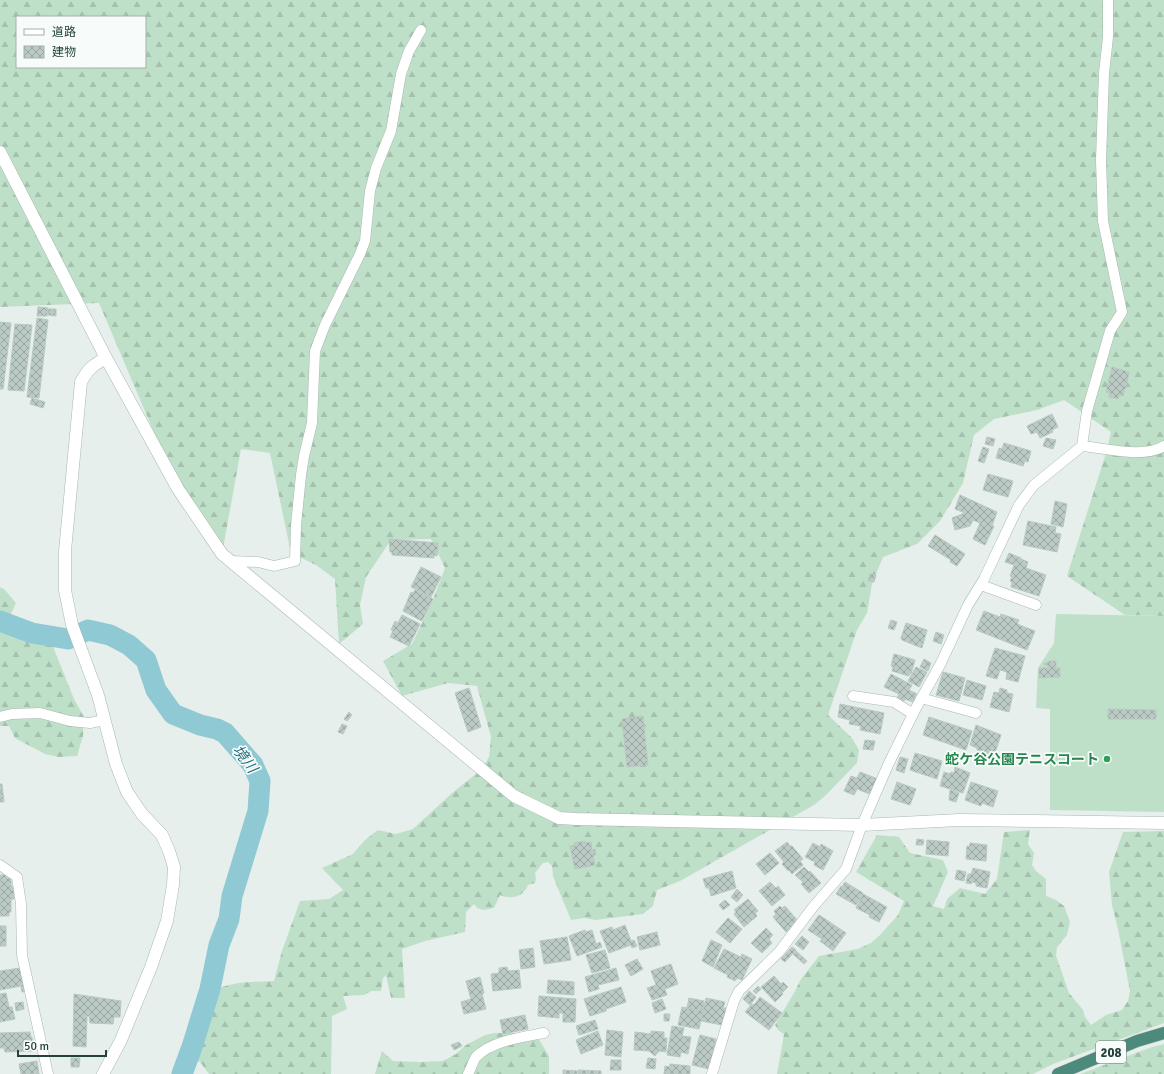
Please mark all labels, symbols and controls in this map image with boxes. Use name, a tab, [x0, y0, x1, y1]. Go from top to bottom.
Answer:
legend	[16, 16, 146, 68]
text: 道路	[52, 25, 76, 40]
text: 建物	[52, 45, 76, 60]
water label: 境川	[229, 742, 262, 778]
place label: 蛇ケ谷公園テニスコート	[945, 751, 1099, 768]
marker: 蛇ケ谷公園テニスコート	[1102, 754, 1112, 764]
scale bar	[18, 1032, 106, 1058]
text: 50 m	[24, 1039, 49, 1054]
road number: 208	[1096, 1041, 1126, 1063]

